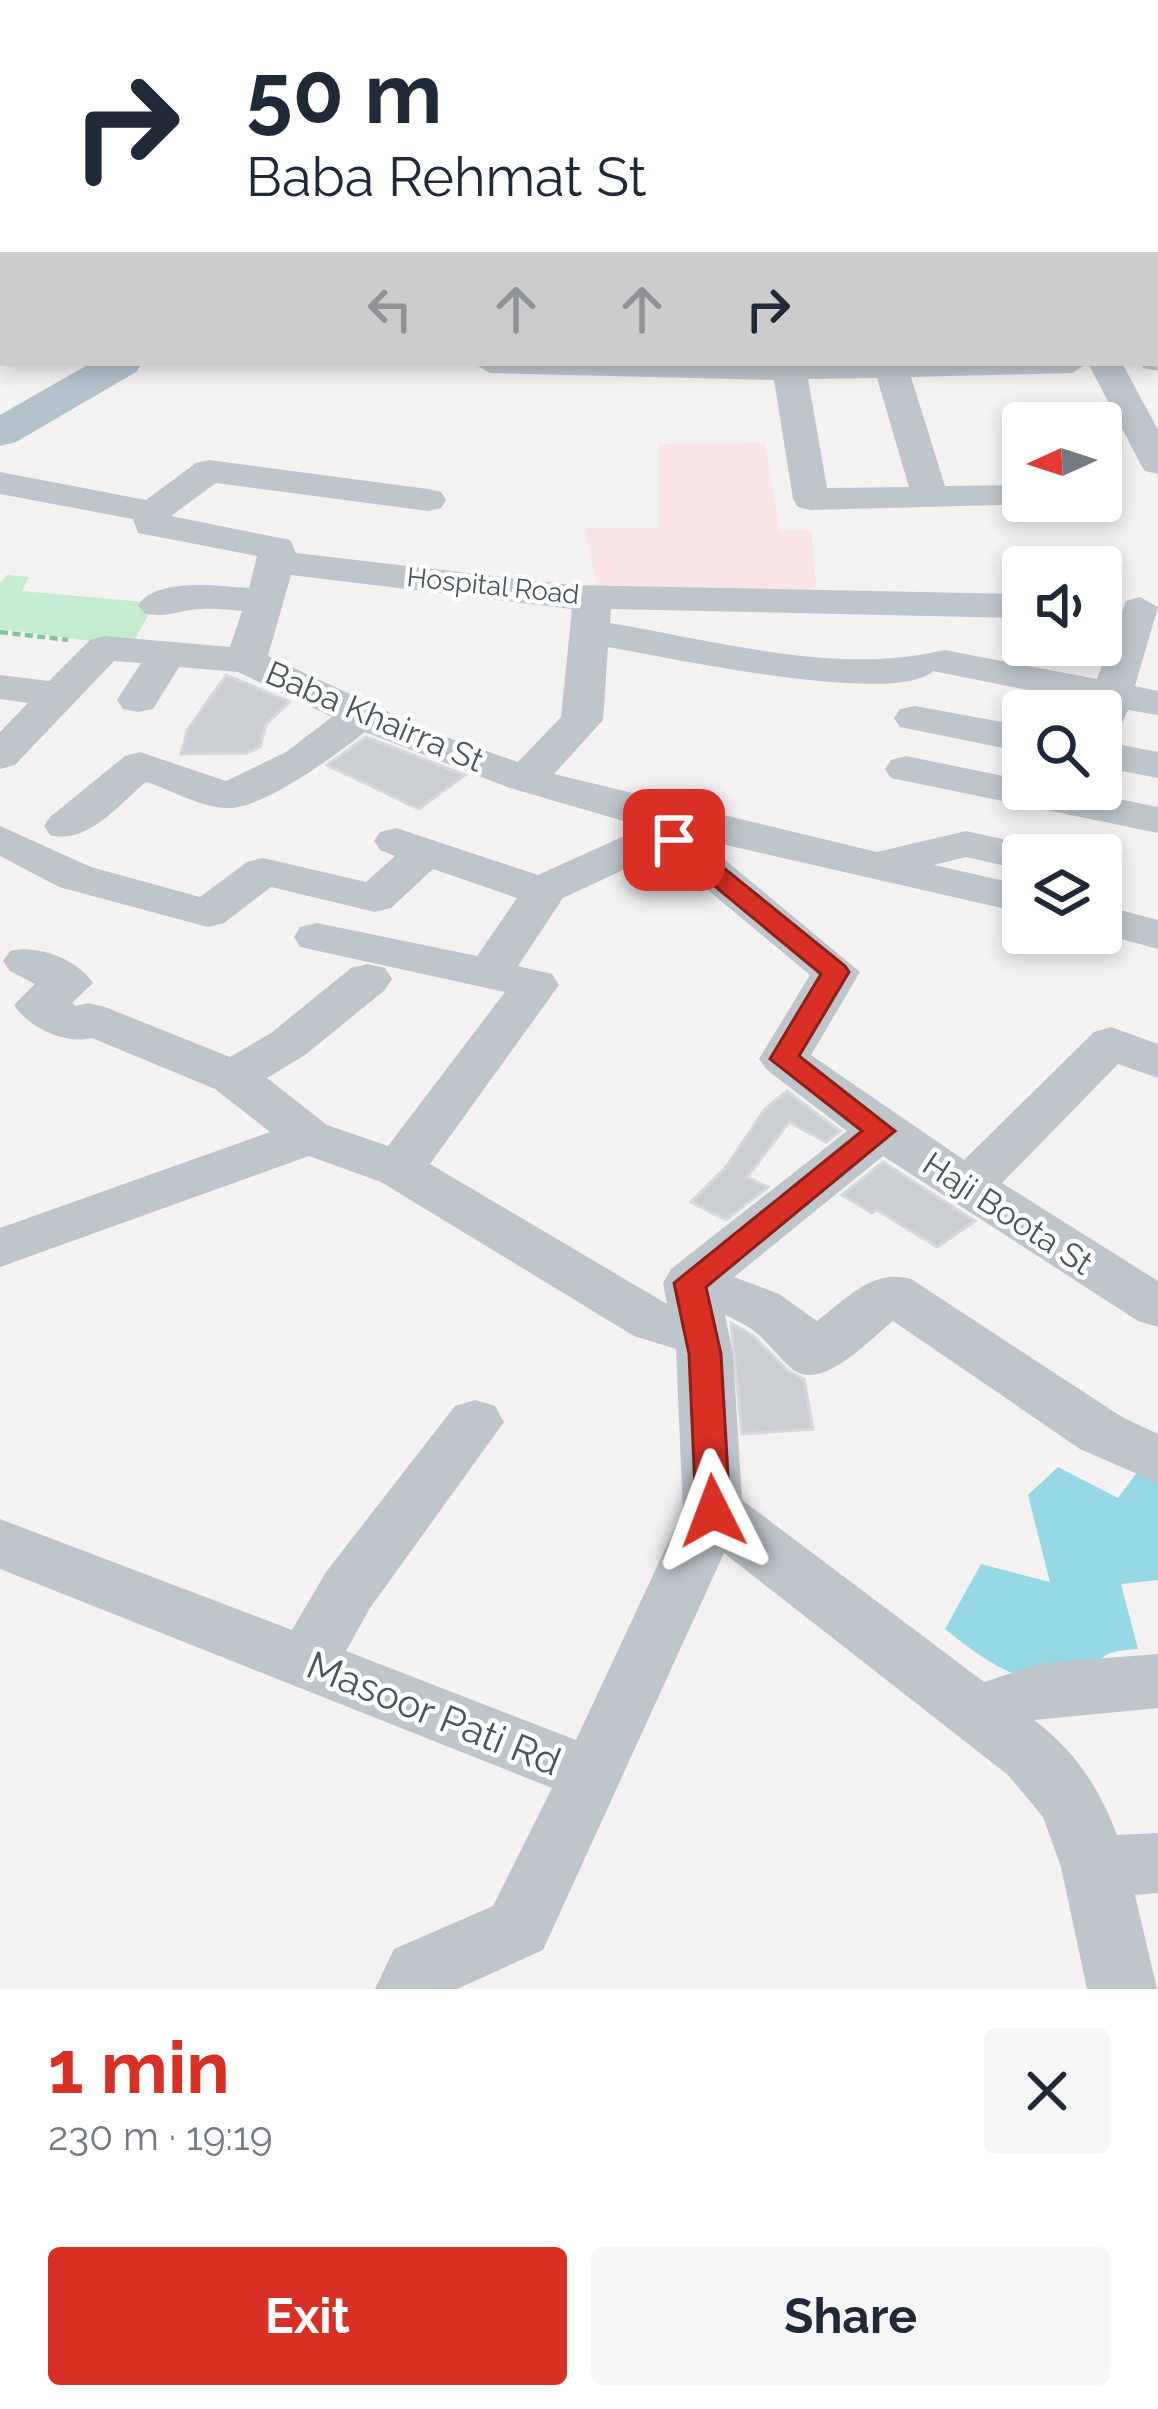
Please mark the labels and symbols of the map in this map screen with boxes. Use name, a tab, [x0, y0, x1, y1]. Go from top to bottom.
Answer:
north arrow	[1002, 402, 1122, 522]
street label: Hospital Road	[405, 561, 581, 610]
street label: Baba Khairra St	[260, 653, 490, 780]
pin	[623, 789, 725, 891]
street label: Haji Boota St	[916, 1144, 1100, 1283]
position arrow	[650, 1448, 776, 1574]
street label: Masoor Pati Rd	[301, 1641, 567, 1785]

